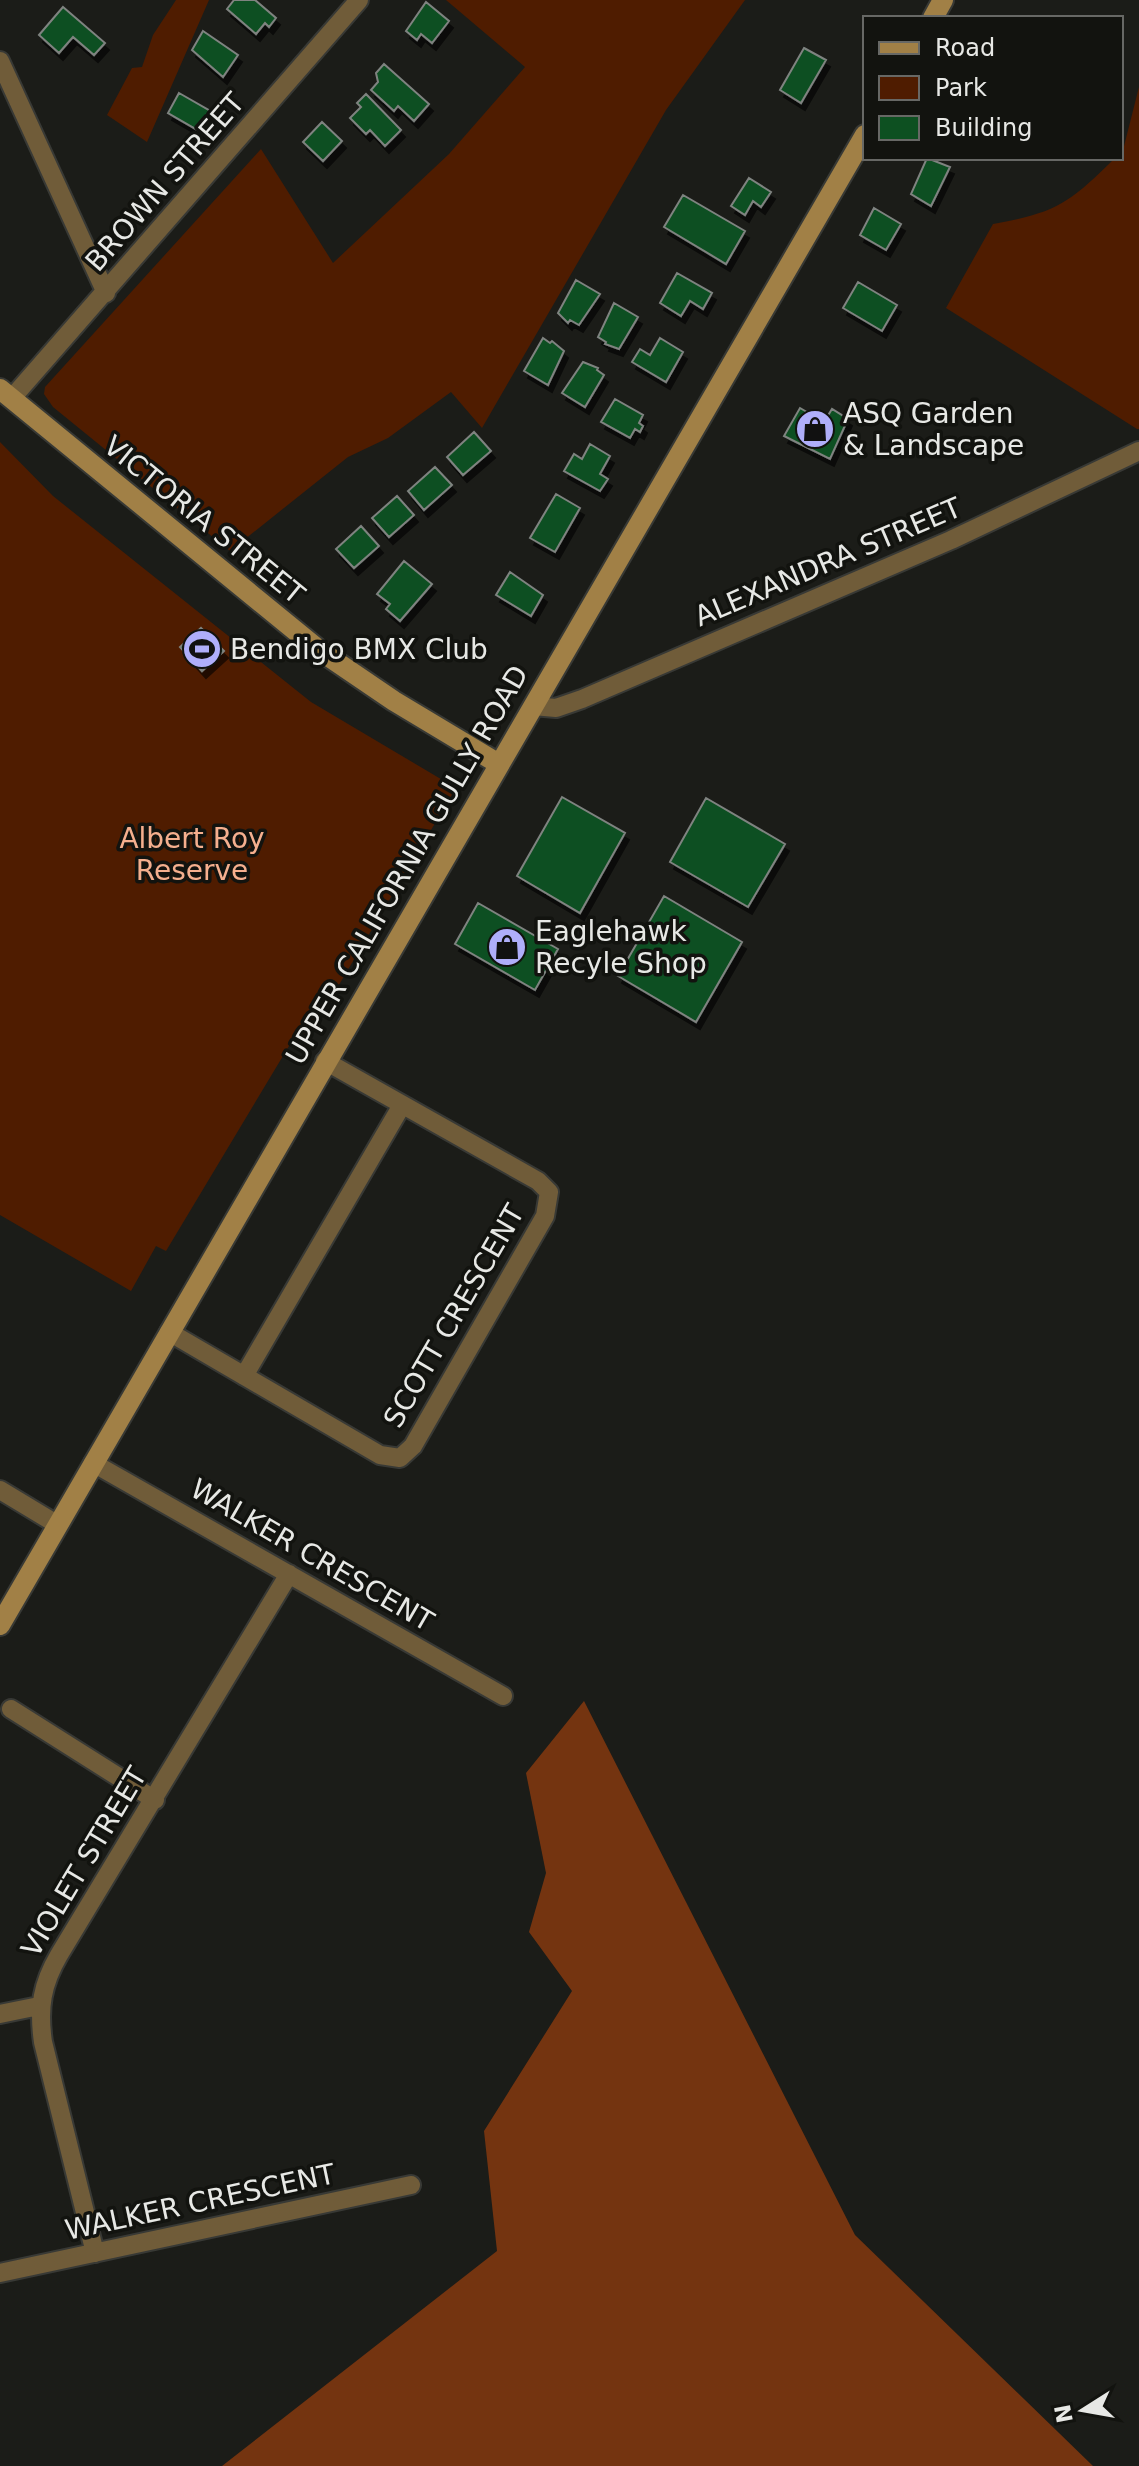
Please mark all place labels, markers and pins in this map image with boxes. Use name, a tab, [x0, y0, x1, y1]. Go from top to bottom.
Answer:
place label: ASQ Garden & Landscape	[843, 397, 1024, 462]
shop icon: ASQ Garden & Landscape	[794, 408, 836, 450]
sports icon: Bendigo BMX Club	[181, 628, 223, 670]
place label: Bendigo BMX Club	[230, 633, 488, 666]
place label: Eaglehawk Recyle Shop	[535, 915, 707, 980]
shop icon: Eaglehawk Recyle Shop	[486, 926, 528, 968]

